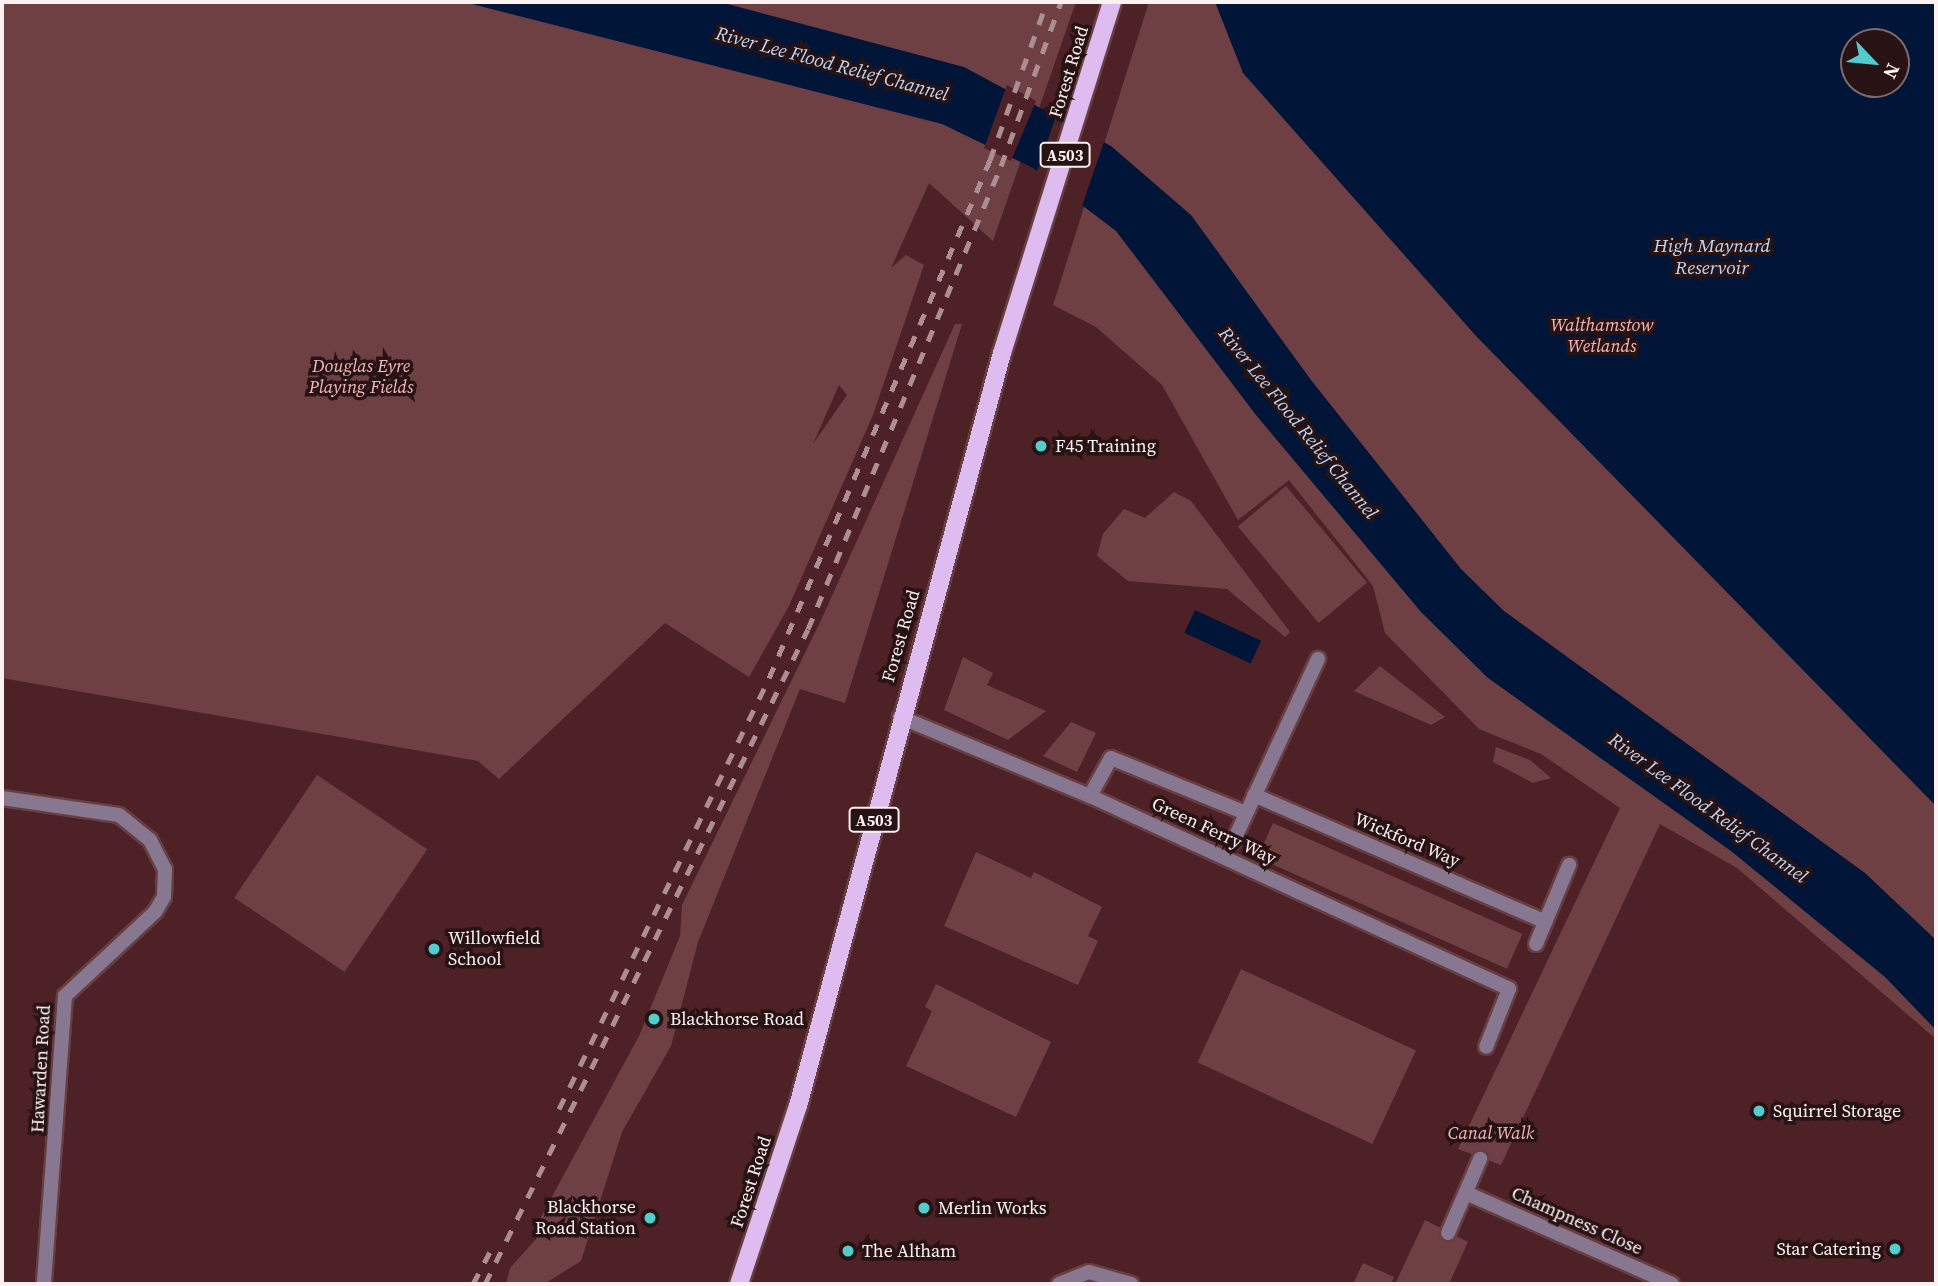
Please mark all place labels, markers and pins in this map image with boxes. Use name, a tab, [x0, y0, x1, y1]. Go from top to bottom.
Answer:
place label: F45 Training	[1055, 435, 1156, 457]
marker: F45 Training	[1033, 438, 1049, 454]
place label: Willowfield School	[448, 928, 540, 970]
marker: Willowfield School	[426, 941, 442, 957]
place label: Blackhorse Road	[670, 1008, 804, 1030]
marker: Blackhorse Road	[644, 1009, 664, 1029]
place label: Squirrel Storage	[1773, 1100, 1901, 1122]
marker: Squirrel Storage	[1751, 1103, 1767, 1119]
place label: Blackhorse Road Station	[535, 1197, 636, 1240]
place label: Merlin Works	[938, 1197, 1047, 1219]
marker: Merlin Works	[916, 1200, 932, 1216]
marker: Blackhorse Road Station	[642, 1210, 658, 1226]
place label: Star Catering	[1776, 1238, 1881, 1260]
place label: The Altham	[862, 1240, 956, 1262]
marker: Star Catering	[1887, 1241, 1903, 1257]
marker: The Altham	[840, 1243, 856, 1259]

